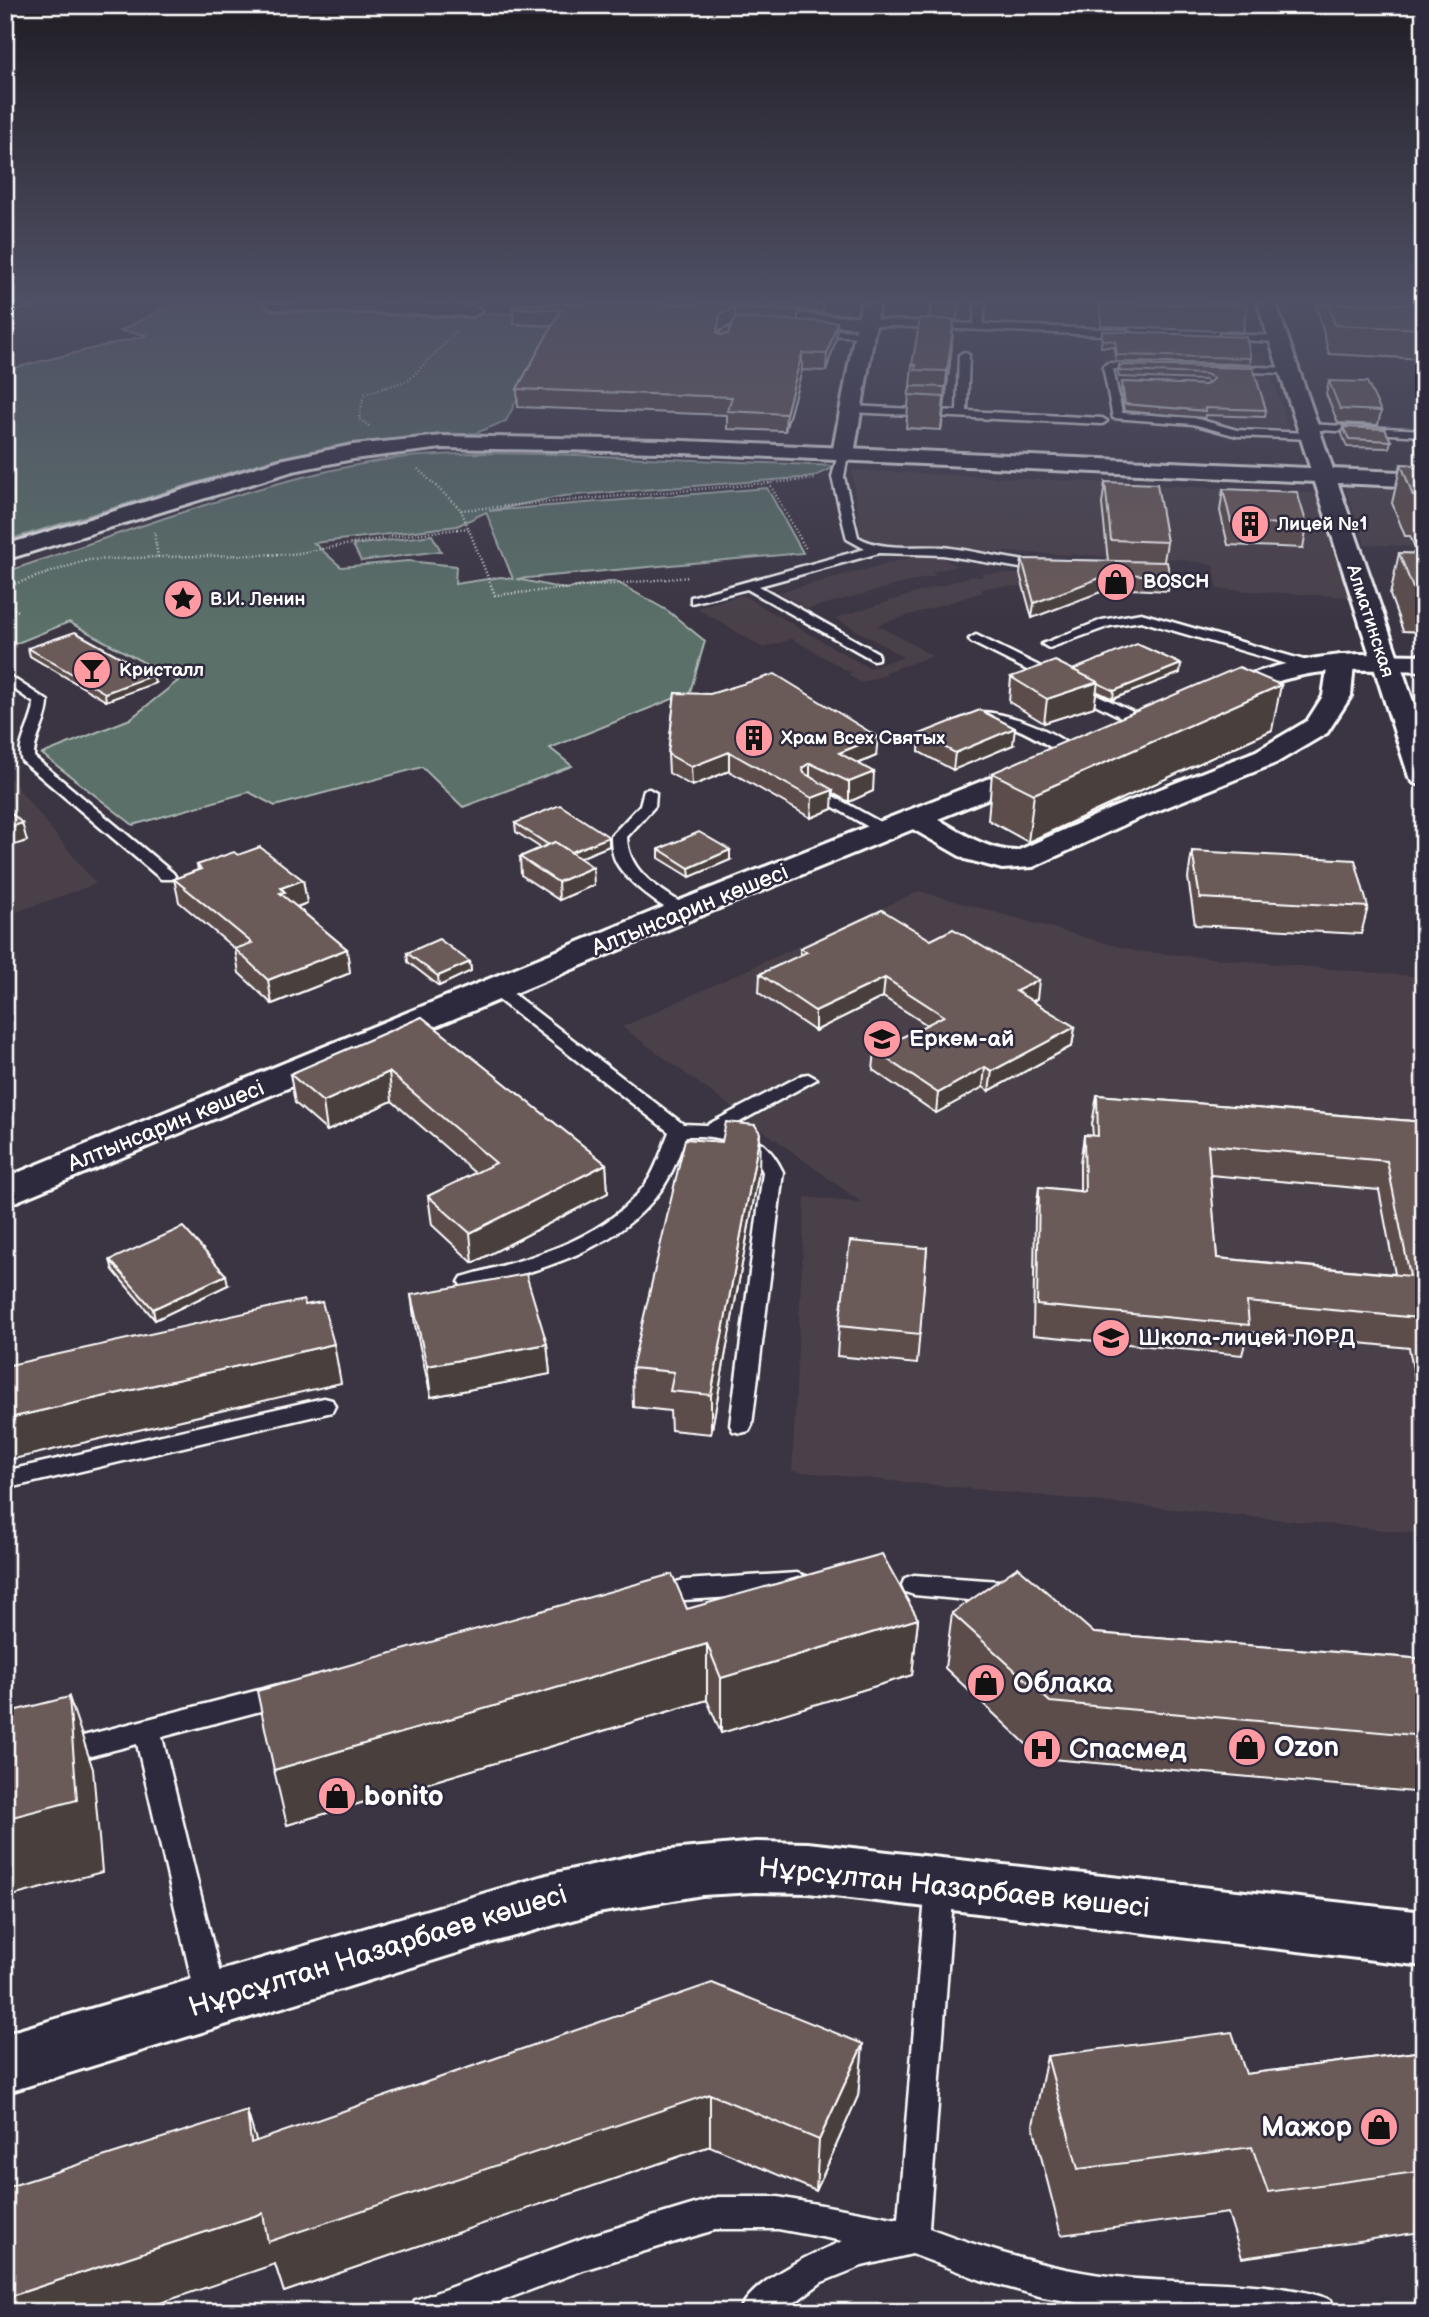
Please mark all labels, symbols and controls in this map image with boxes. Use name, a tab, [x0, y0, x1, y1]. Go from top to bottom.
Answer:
building icon: Лицей №1	[1229, 503, 1271, 545]
place label: Лицей №1	[1276, 513, 1367, 536]
shop icon: BOSCH	[1095, 561, 1137, 603]
street label: Алматинская	[1341, 561, 1399, 680]
place label: BOSCH	[1143, 571, 1209, 594]
place icon: В.И. Ленин	[162, 578, 204, 620]
place label: В.И. Ленин	[210, 588, 305, 611]
bar icon: Кристалл	[71, 649, 113, 691]
place label: Кристалл	[119, 659, 204, 682]
building icon: Храм Всех Святых	[733, 717, 775, 759]
place label: Храм Всех Святых	[780, 727, 945, 750]
street label: Алтынсарин көшесі	[587, 858, 792, 963]
school or university icon: Еркем-ай	[861, 1018, 903, 1060]
place label: Еркем-ай	[909, 1025, 1014, 1053]
street label: Алтынсарин көшесі	[63, 1074, 268, 1179]
school or university icon: Школа-лицей ЛОРД	[1090, 1317, 1132, 1359]
place label: Школа-лицей ЛОРД	[1138, 1324, 1355, 1352]
shop icon: Облака	[965, 1662, 1007, 1704]
place label: Облака	[1013, 1667, 1114, 1700]
shop icon: Ozon	[1226, 1726, 1268, 1768]
hospital icon: Спасмед	[1021, 1728, 1063, 1770]
place label: Ozon	[1274, 1731, 1339, 1764]
place label: Спасмед	[1069, 1733, 1187, 1766]
shop icon: bonito	[316, 1775, 358, 1817]
place label: bonito	[364, 1780, 444, 1813]
street label: Нұрсұлтан Назарбаев көшесі	[757, 1851, 1151, 1925]
street label: Нұрсұлтан Назарбаев көшесі	[185, 1878, 571, 2024]
shop icon: Мажор	[1358, 2106, 1400, 2148]
place label: Мажор	[1261, 2111, 1352, 2144]

